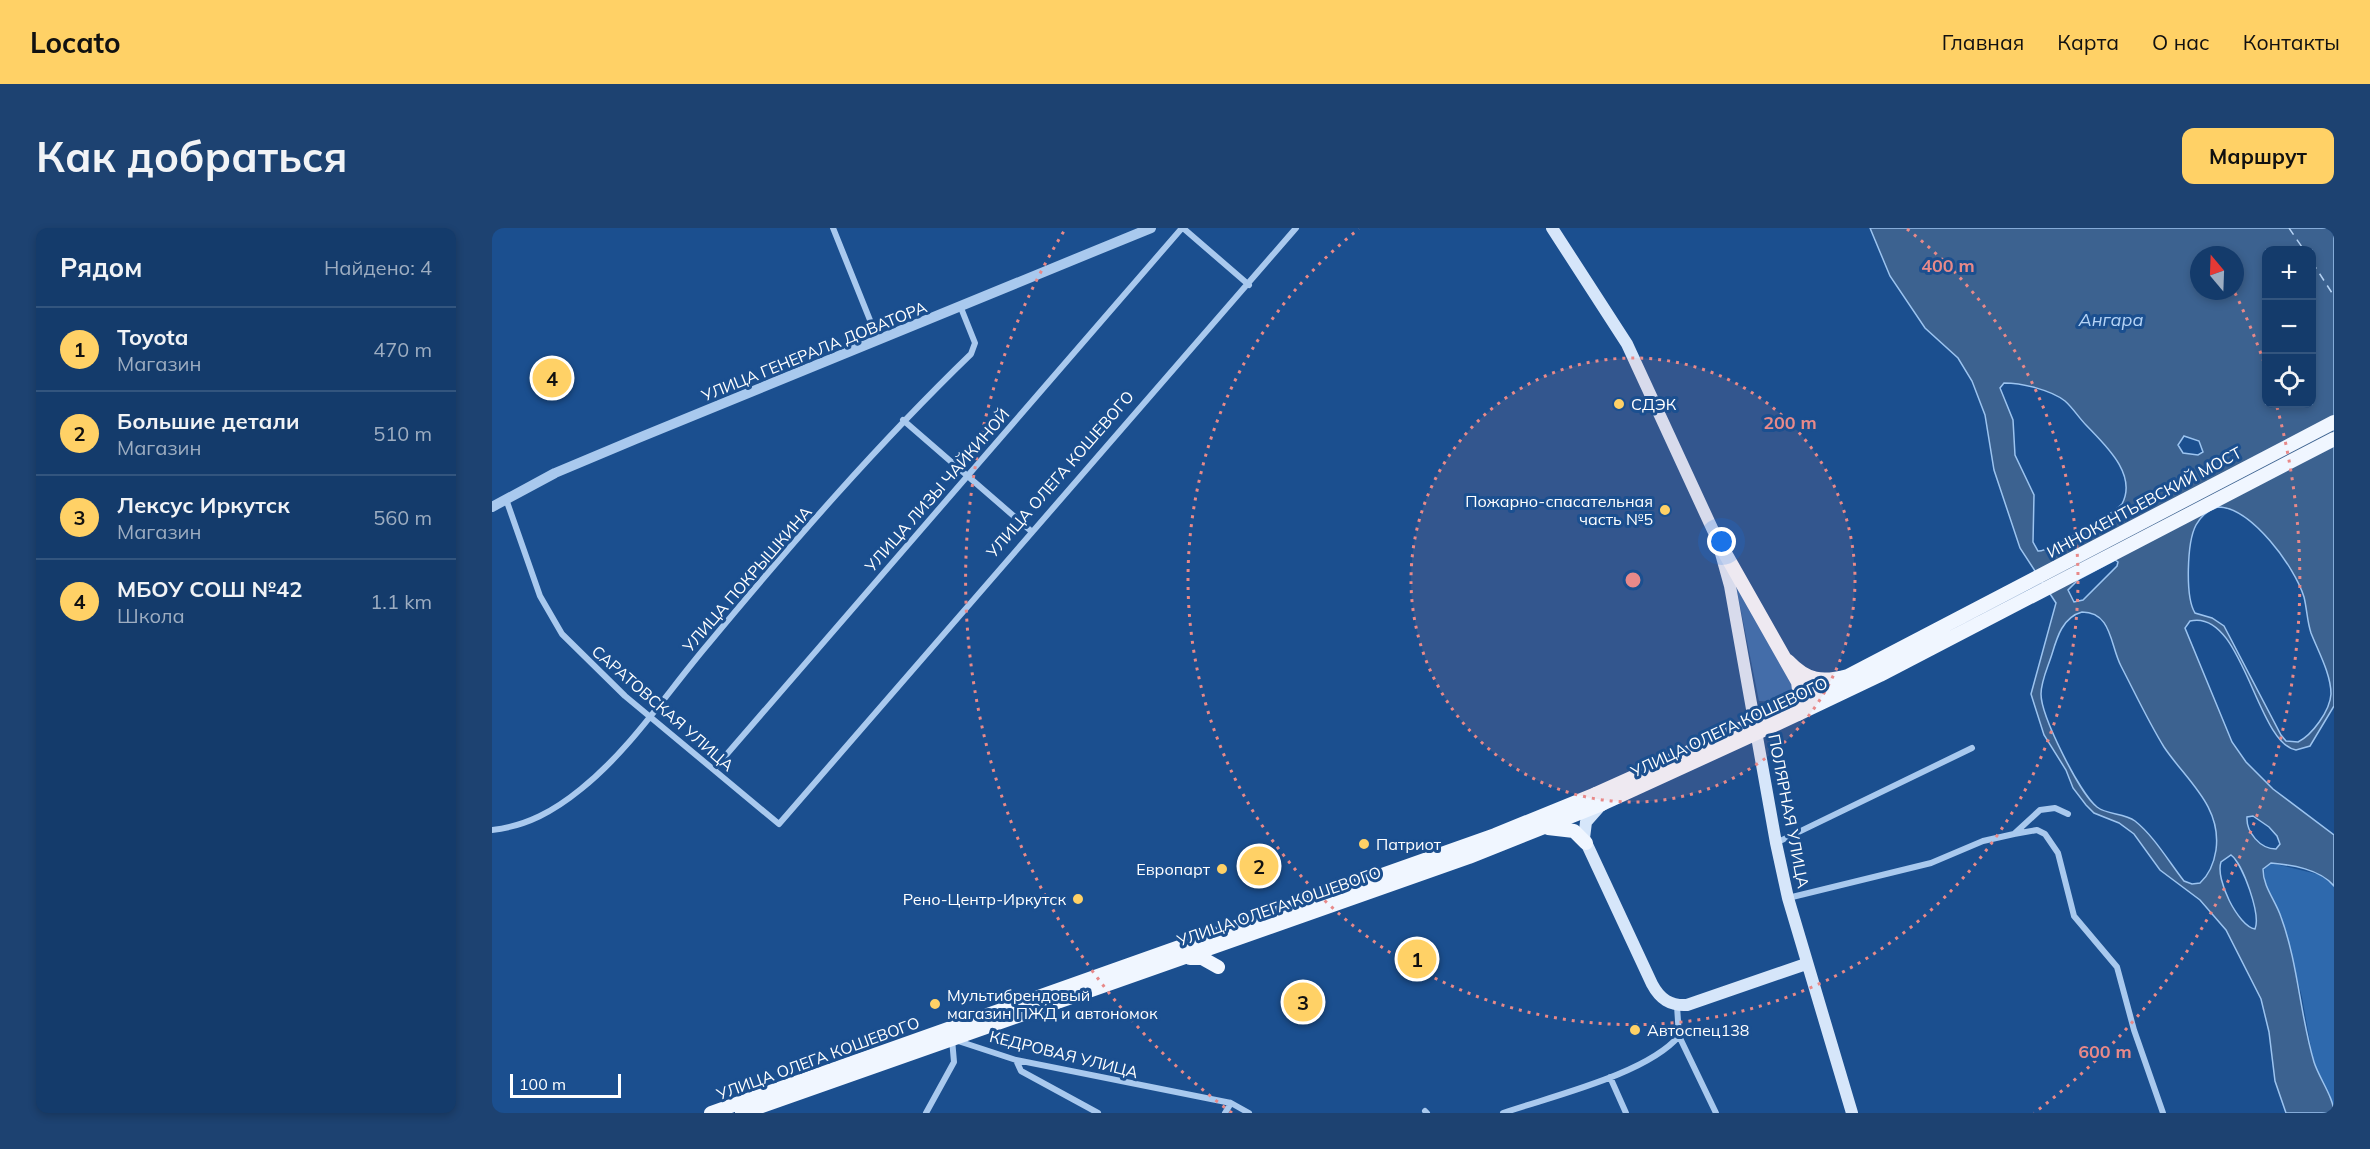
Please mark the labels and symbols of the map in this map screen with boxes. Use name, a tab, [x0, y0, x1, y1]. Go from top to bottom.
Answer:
north arrow	[2190, 246, 2244, 300]
text: 400 m	[1921, 254, 1975, 277]
street label: УЛИЦА ГЕНЕРАЛА ДОВАТОРА	[697, 296, 930, 406]
water label: Ангара	[2078, 308, 2143, 331]
pin: 4	[532, 356, 572, 400]
street label: УЛИЦА ОЛЕГА КОШЕВОГО	[981, 386, 1138, 562]
place label: СДЭК	[1631, 394, 1677, 414]
marker: СДЭК	[1612, 397, 1626, 411]
street label: УЛИЦА ЛИЗЫ ЧАЙКИНОЙ	[860, 404, 1013, 577]
text: 200 m	[1763, 411, 1817, 434]
street label: ИННОКЕНТЬЕВСКИЙ МОСТ	[2043, 442, 2245, 562]
place label: Пожарно-спасательная часть №5	[1465, 491, 1653, 529]
street label: УЛИЦА ПОКРЫШКИНА	[678, 502, 816, 657]
marker: Пожарно-спасательная часть №5	[1658, 503, 1672, 517]
your location	[1707, 527, 1736, 556]
centre of rings	[1623, 570, 1643, 590]
street label: САРАТОВСКАЯ УЛИЦА	[588, 641, 738, 775]
street label: УЛИЦА ОЛЕГА КОШЕВОГО	[1627, 673, 1831, 782]
street label: ПОЛЯРНАЯ УЛИЦА	[1764, 732, 1814, 890]
place label: Патриот	[1376, 834, 1442, 854]
marker: Патриот	[1357, 837, 1371, 851]
pin: 2	[1240, 844, 1278, 888]
place label: Европарт	[1136, 859, 1211, 879]
street label: УЛИЦА ОЛЕГА КОШЕВОГО	[1173, 862, 1384, 951]
marker: Европарт	[1215, 862, 1229, 876]
place label: Рено-Центр-Иркутск	[903, 889, 1066, 909]
marker: Рено-Центр-Иркутск	[1071, 892, 1085, 906]
pin: 1	[1398, 936, 1436, 982]
pin: 3	[1284, 980, 1322, 1024]
place label: Мультибрендовый магазин ПЖД и автономок	[947, 985, 1158, 1023]
marker: Мультибрендовый магазин ПЖД и автономок	[928, 997, 942, 1011]
street label: УЛИЦА ОЛЕГА КОШЕВОГО	[713, 1012, 922, 1104]
place label: Автоспец138	[1647, 1020, 1749, 1040]
marker: Автоспец138	[1628, 1023, 1642, 1037]
street label: КЕДРОВАЯ УЛИЦА	[988, 1026, 1141, 1082]
text: 600 m	[2078, 1040, 2132, 1063]
scale bar	[510, 1071, 621, 1098]

